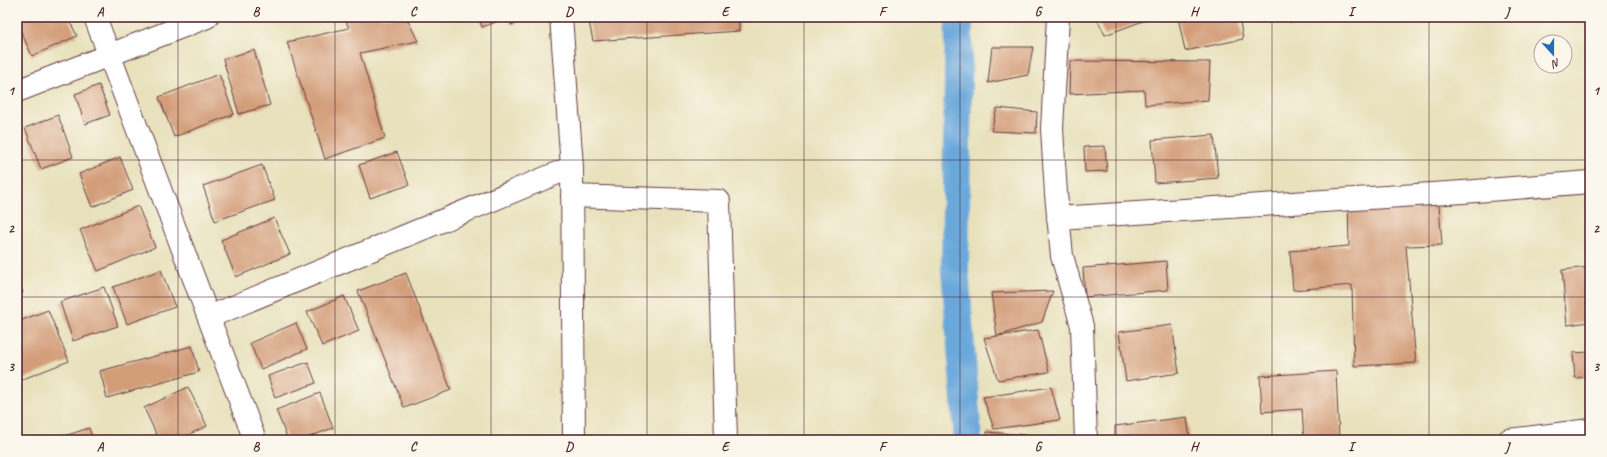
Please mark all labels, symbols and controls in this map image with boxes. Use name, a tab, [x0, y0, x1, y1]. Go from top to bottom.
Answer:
text: A	[97, 4, 105, 20]
text: B	[253, 4, 261, 20]
text: C	[410, 4, 418, 20]
text: D	[565, 4, 574, 20]
text: E	[722, 4, 731, 20]
text: F	[879, 4, 888, 20]
text: G	[1035, 4, 1043, 20]
text: H	[1190, 4, 1200, 20]
text: I	[1348, 4, 1357, 20]
text: J	[1504, 4, 1511, 20]
north arrow	[1533, 34, 1573, 74]
text: N	[1549, 56, 1562, 72]
text: 1	[8, 83, 16, 99]
text: 1	[1593, 83, 1601, 99]
text: 2	[8, 221, 15, 237]
text: 2	[1593, 221, 1600, 237]
text: 3	[8, 359, 15, 375]
text: 3	[1593, 359, 1600, 375]
text: A	[97, 439, 105, 455]
text: B	[253, 439, 261, 455]
text: C	[410, 439, 418, 455]
text: D	[565, 439, 574, 455]
text: E	[722, 439, 731, 455]
text: F	[879, 439, 888, 455]
text: G	[1035, 439, 1043, 455]
text: H	[1190, 439, 1200, 455]
text: I	[1348, 439, 1357, 455]
text: J	[1504, 439, 1511, 455]

